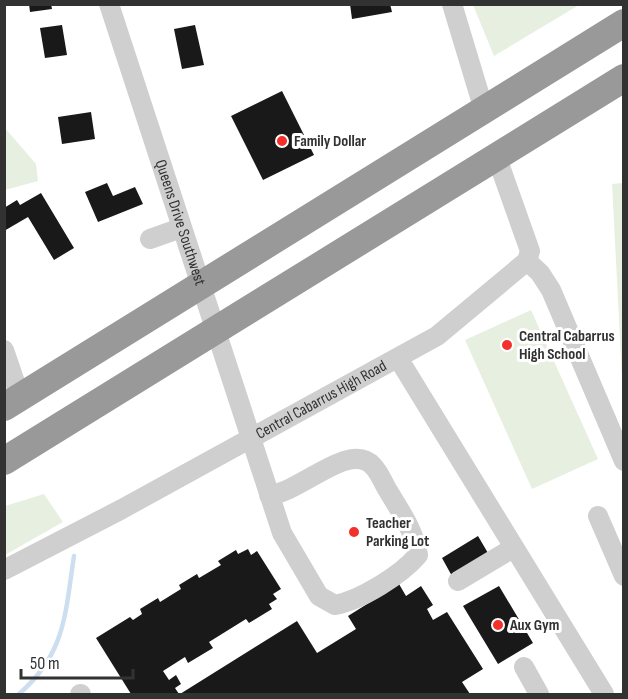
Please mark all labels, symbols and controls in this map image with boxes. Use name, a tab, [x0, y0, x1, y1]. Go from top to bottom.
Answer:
place label: Family Dollar	[294, 132, 366, 151]
marker: Family Dollar	[275, 134, 289, 148]
street label: Queens Drive Southwest	[151, 157, 210, 288]
place label: Central Cabarrus High School	[519, 327, 615, 364]
marker: Central Cabarrus High School	[500, 338, 514, 352]
street label: Central Cabarrus High Road	[252, 356, 390, 443]
place label: Teacher Parking Lot	[366, 514, 429, 551]
marker: Teacher Parking Lot	[347, 525, 361, 539]
place label: Aux Gym	[509, 616, 559, 635]
marker: Aux Gym	[491, 618, 505, 632]
scale bar	[21, 642, 134, 680]
text: 50 m	[30, 653, 60, 674]

